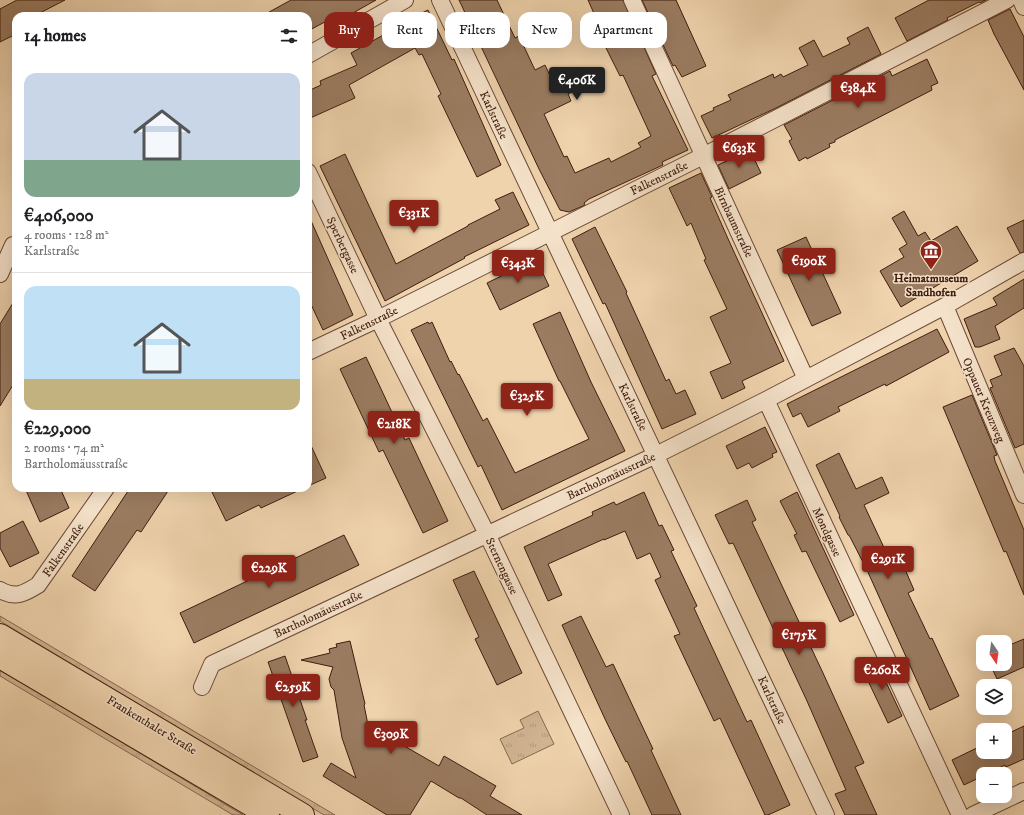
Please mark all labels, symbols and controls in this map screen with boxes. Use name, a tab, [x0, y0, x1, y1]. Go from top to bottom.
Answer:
chip: Buy	[324, 12, 374, 48]
chip: Rent	[382, 12, 437, 48]
chip: Filters	[445, 12, 510, 48]
chip: New	[518, 12, 572, 48]
chip: Apartment	[580, 12, 667, 48]
text: 14 homes	[24, 25, 86, 47]
icon: filters	[278, 25, 300, 47]
pin: €406K	[549, 67, 605, 101]
text: €406K	[558, 72, 596, 88]
pin: €384K	[830, 75, 886, 109]
text: €384K	[840, 80, 876, 96]
street label: Karlstraße	[476, 89, 511, 142]
icon: home	[126, 99, 198, 171]
pin: €633K	[711, 135, 767, 169]
text: €633K	[722, 140, 756, 156]
street label: Falkenstraße	[628, 158, 691, 199]
street label: Birnbaumstraße	[711, 184, 757, 260]
pin: €331K	[386, 200, 442, 234]
text: €406,000	[24, 205, 94, 227]
text: €331K	[398, 205, 430, 221]
street label: Sperbergasse	[323, 215, 362, 276]
text: 4 rooms · 128 m²	[24, 227, 109, 243]
museum icon: Heimatmuseum Sandhofen	[918, 238, 944, 271]
text: Karlstraße	[24, 243, 79, 259]
pin: €190K	[781, 248, 837, 282]
pin: €343K	[490, 250, 546, 284]
text: €190K	[792, 253, 826, 269]
text: €343K	[501, 255, 535, 271]
place label: Heimatmuseum Sandhofen	[894, 271, 968, 300]
street label: Falkenstraße	[338, 303, 401, 344]
icon: home	[126, 312, 198, 384]
street label: Oppauer Kreuzweg	[959, 355, 1008, 445]
street label: Karlstraße	[615, 381, 651, 434]
pin: €325K	[499, 383, 555, 417]
text: €325K	[510, 388, 544, 404]
pin: €218K	[366, 411, 422, 445]
text: €218K	[377, 416, 411, 432]
text: €229,000	[24, 418, 91, 440]
text: 2 rooms · 74 m²	[24, 440, 104, 456]
street label: Bartholomäusstraße	[565, 449, 658, 504]
text: Bartholomäusstraße	[24, 456, 128, 472]
street label: Mondgasse	[809, 505, 845, 559]
street label: Falkenstraße	[39, 520, 87, 580]
street label: Sternengasse	[482, 535, 521, 597]
pin: €291K	[860, 546, 916, 580]
text: €291K	[871, 551, 905, 567]
pin: €229K	[241, 555, 297, 589]
text: €229K	[251, 560, 287, 576]
street label: Bartholomäusstraße	[272, 587, 365, 642]
pin: €175K	[771, 622, 827, 656]
text: €175K	[782, 627, 816, 643]
north arrow	[976, 635, 1012, 671]
map controls	[976, 635, 1012, 803]
pin: €260K	[854, 657, 910, 691]
text: €260K	[864, 662, 900, 678]
pin: €259K	[265, 674, 321, 708]
street label: Karlstraße	[754, 674, 789, 727]
text: €259K	[275, 679, 311, 695]
button: layers	[976, 679, 1012, 715]
street label: Frankenthaler Straße	[104, 693, 199, 758]
pin: €309K	[363, 721, 419, 755]
button: +	[976, 723, 1012, 759]
text: €309K	[373, 726, 409, 742]
button: −	[976, 767, 1012, 803]

